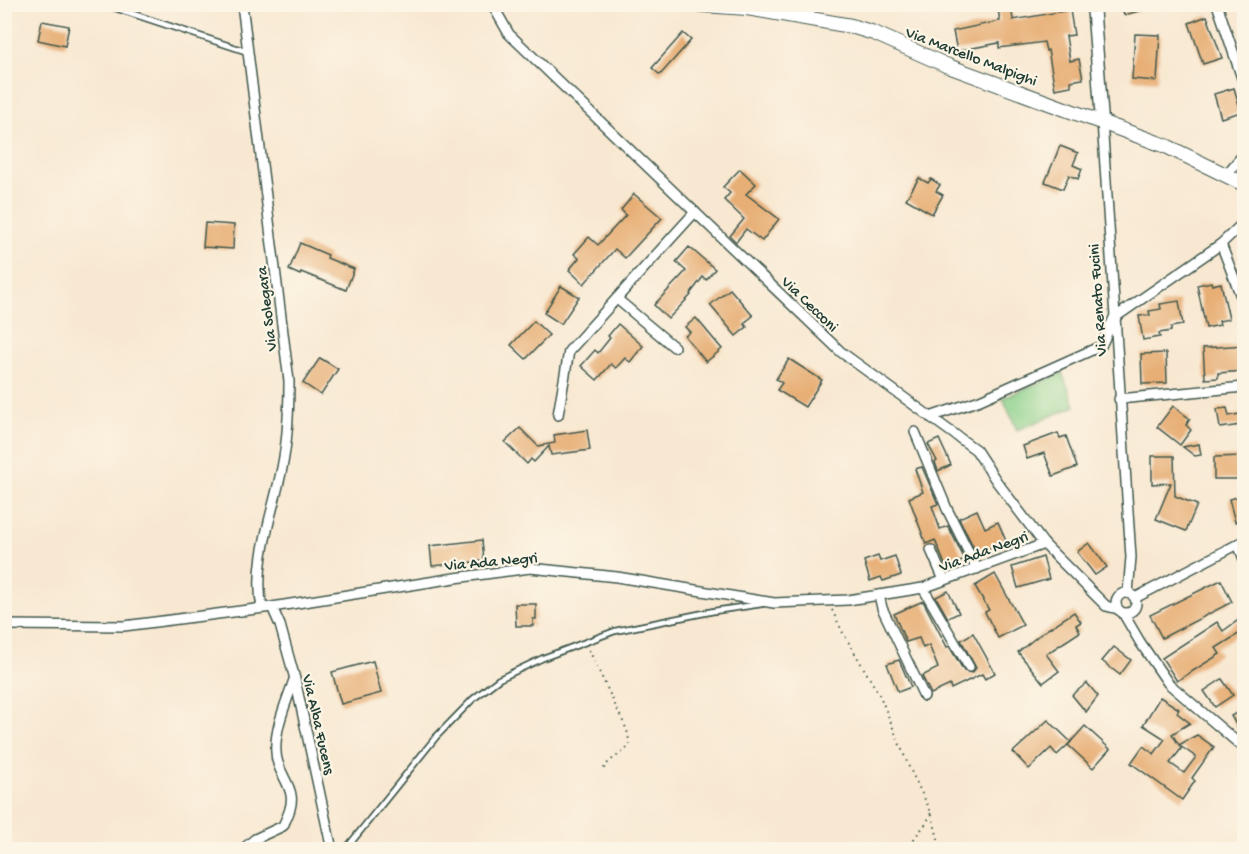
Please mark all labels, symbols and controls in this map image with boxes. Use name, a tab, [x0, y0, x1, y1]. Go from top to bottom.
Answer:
street label: Via Marcello Malpighi	[901, 24, 1039, 92]
street label: Via Renato Fucini	[1086, 243, 1113, 358]
street label: Via Solegara	[254, 264, 283, 353]
street label: Via Cecconi	[775, 273, 841, 337]
street label: Via Ada Negri	[936, 528, 1031, 579]
street label: Via Ada Negri	[443, 550, 539, 577]
street label: Via Alba Fucens	[296, 672, 338, 778]

